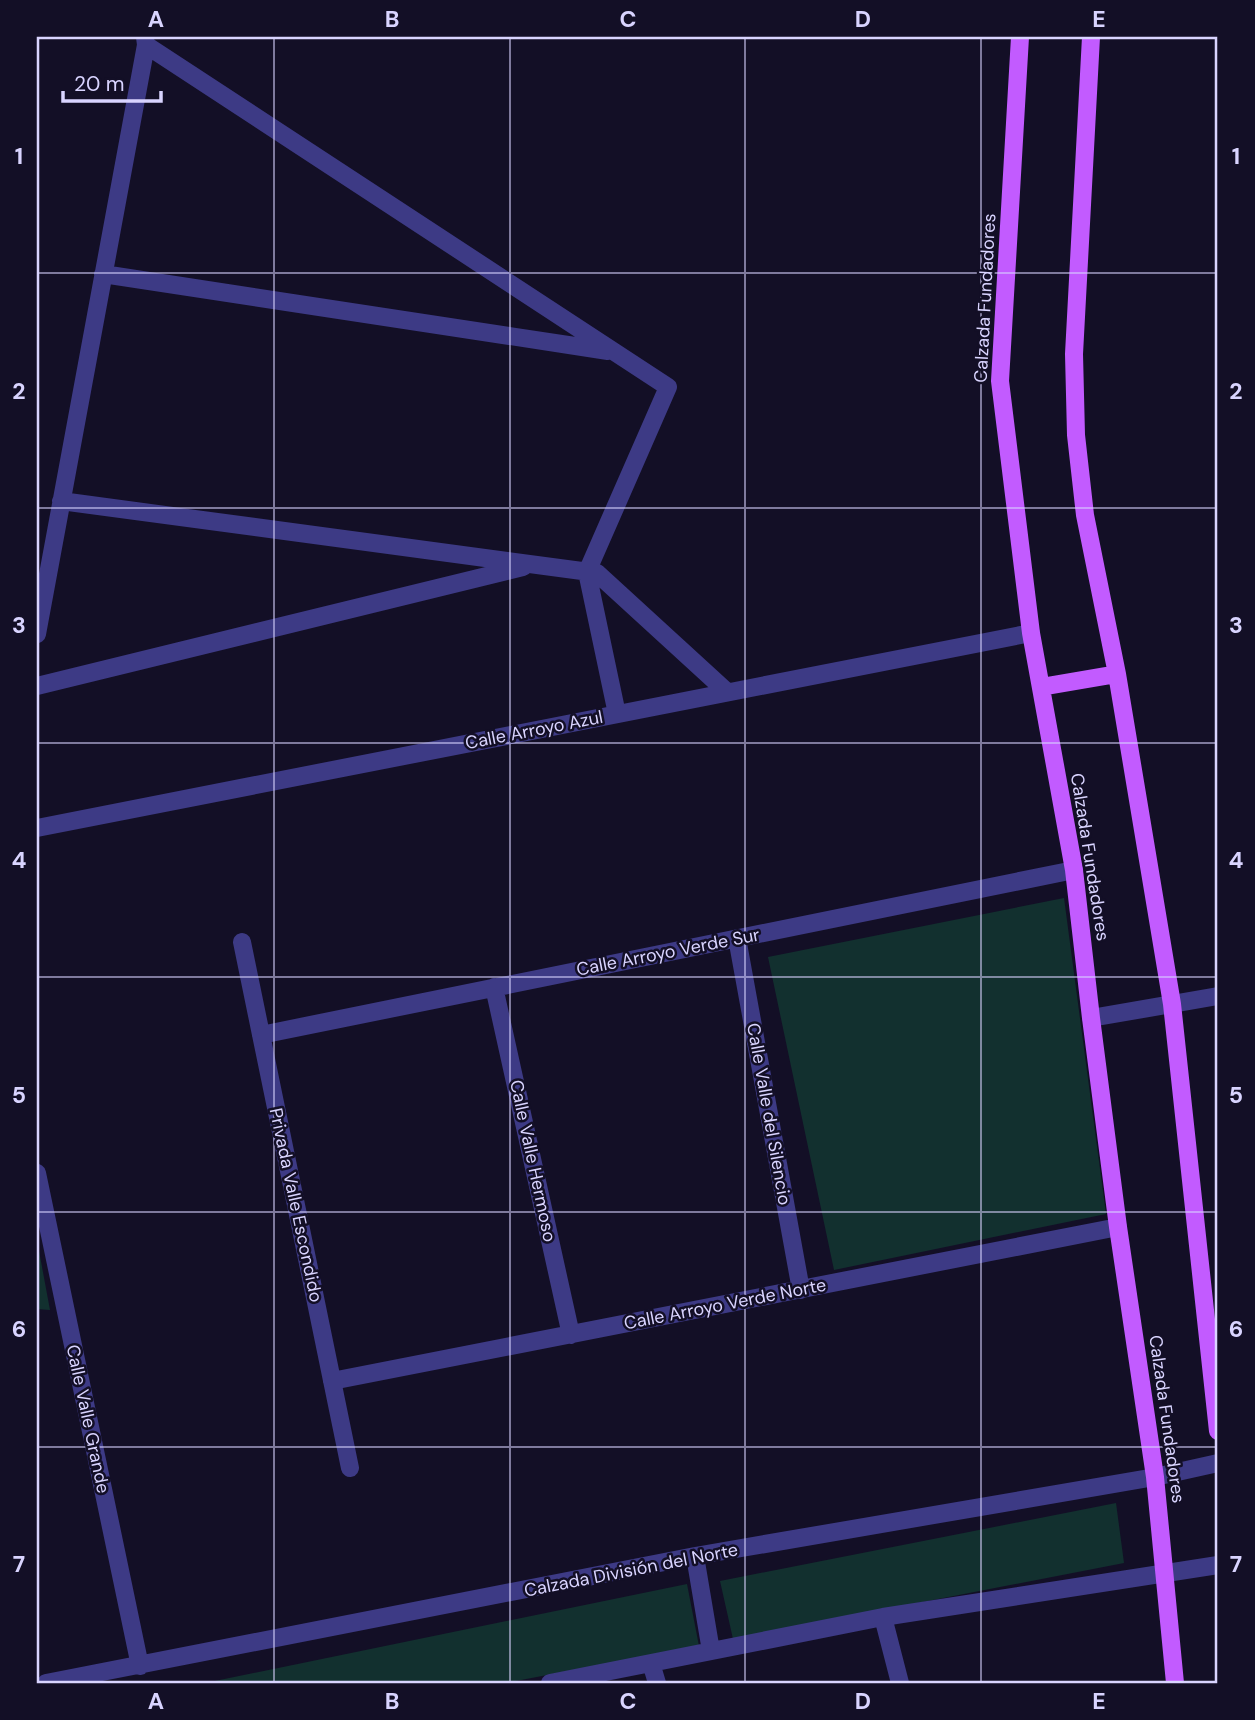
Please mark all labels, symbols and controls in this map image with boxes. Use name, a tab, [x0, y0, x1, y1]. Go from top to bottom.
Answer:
text: A	[148, 4, 164, 34]
text: B	[385, 4, 399, 34]
text: C	[620, 4, 636, 34]
text: D	[855, 4, 871, 34]
text: E	[1092, 4, 1106, 34]
scale bar	[63, 60, 161, 104]
text: 20 m	[74, 70, 125, 98]
text: 1	[15, 141, 23, 171]
text: 1	[1232, 141, 1240, 171]
street label: Calzada Fundadores	[969, 213, 1001, 383]
text: 2	[12, 376, 26, 406]
text: 2	[1229, 376, 1243, 406]
text: 3	[12, 610, 26, 640]
text: 3	[1229, 610, 1243, 640]
street label: Calle Arroyo Azul	[463, 705, 605, 755]
street label: Calzada Fundadores	[1065, 771, 1115, 943]
text: 4	[12, 845, 27, 875]
text: 4	[1229, 845, 1244, 875]
street label: Calle Arroyo Verde Sur	[574, 922, 762, 982]
street label: Calle Valle del Silencio	[741, 1021, 797, 1207]
street label: Calle Valle Hermoso	[504, 1078, 562, 1244]
text: 5	[12, 1080, 26, 1110]
text: 5	[1229, 1080, 1243, 1110]
street label: Privada Valle Escondido	[264, 1106, 328, 1304]
street label: Calle Arroyo Verde Norte	[622, 1273, 828, 1335]
text: 6	[12, 1314, 26, 1344]
text: 6	[1229, 1314, 1243, 1344]
street label: Calzada Fundadores	[1143, 1333, 1191, 1505]
street label: Calle Valle Grande	[61, 1342, 115, 1496]
street label: Calzada División del Norte	[522, 1537, 740, 1603]
text: 7	[13, 1549, 25, 1579]
text: 7	[1230, 1549, 1242, 1579]
text: A	[148, 1686, 164, 1716]
text: B	[385, 1686, 399, 1716]
text: C	[620, 1686, 636, 1716]
text: D	[855, 1686, 871, 1716]
text: E	[1092, 1686, 1106, 1716]

